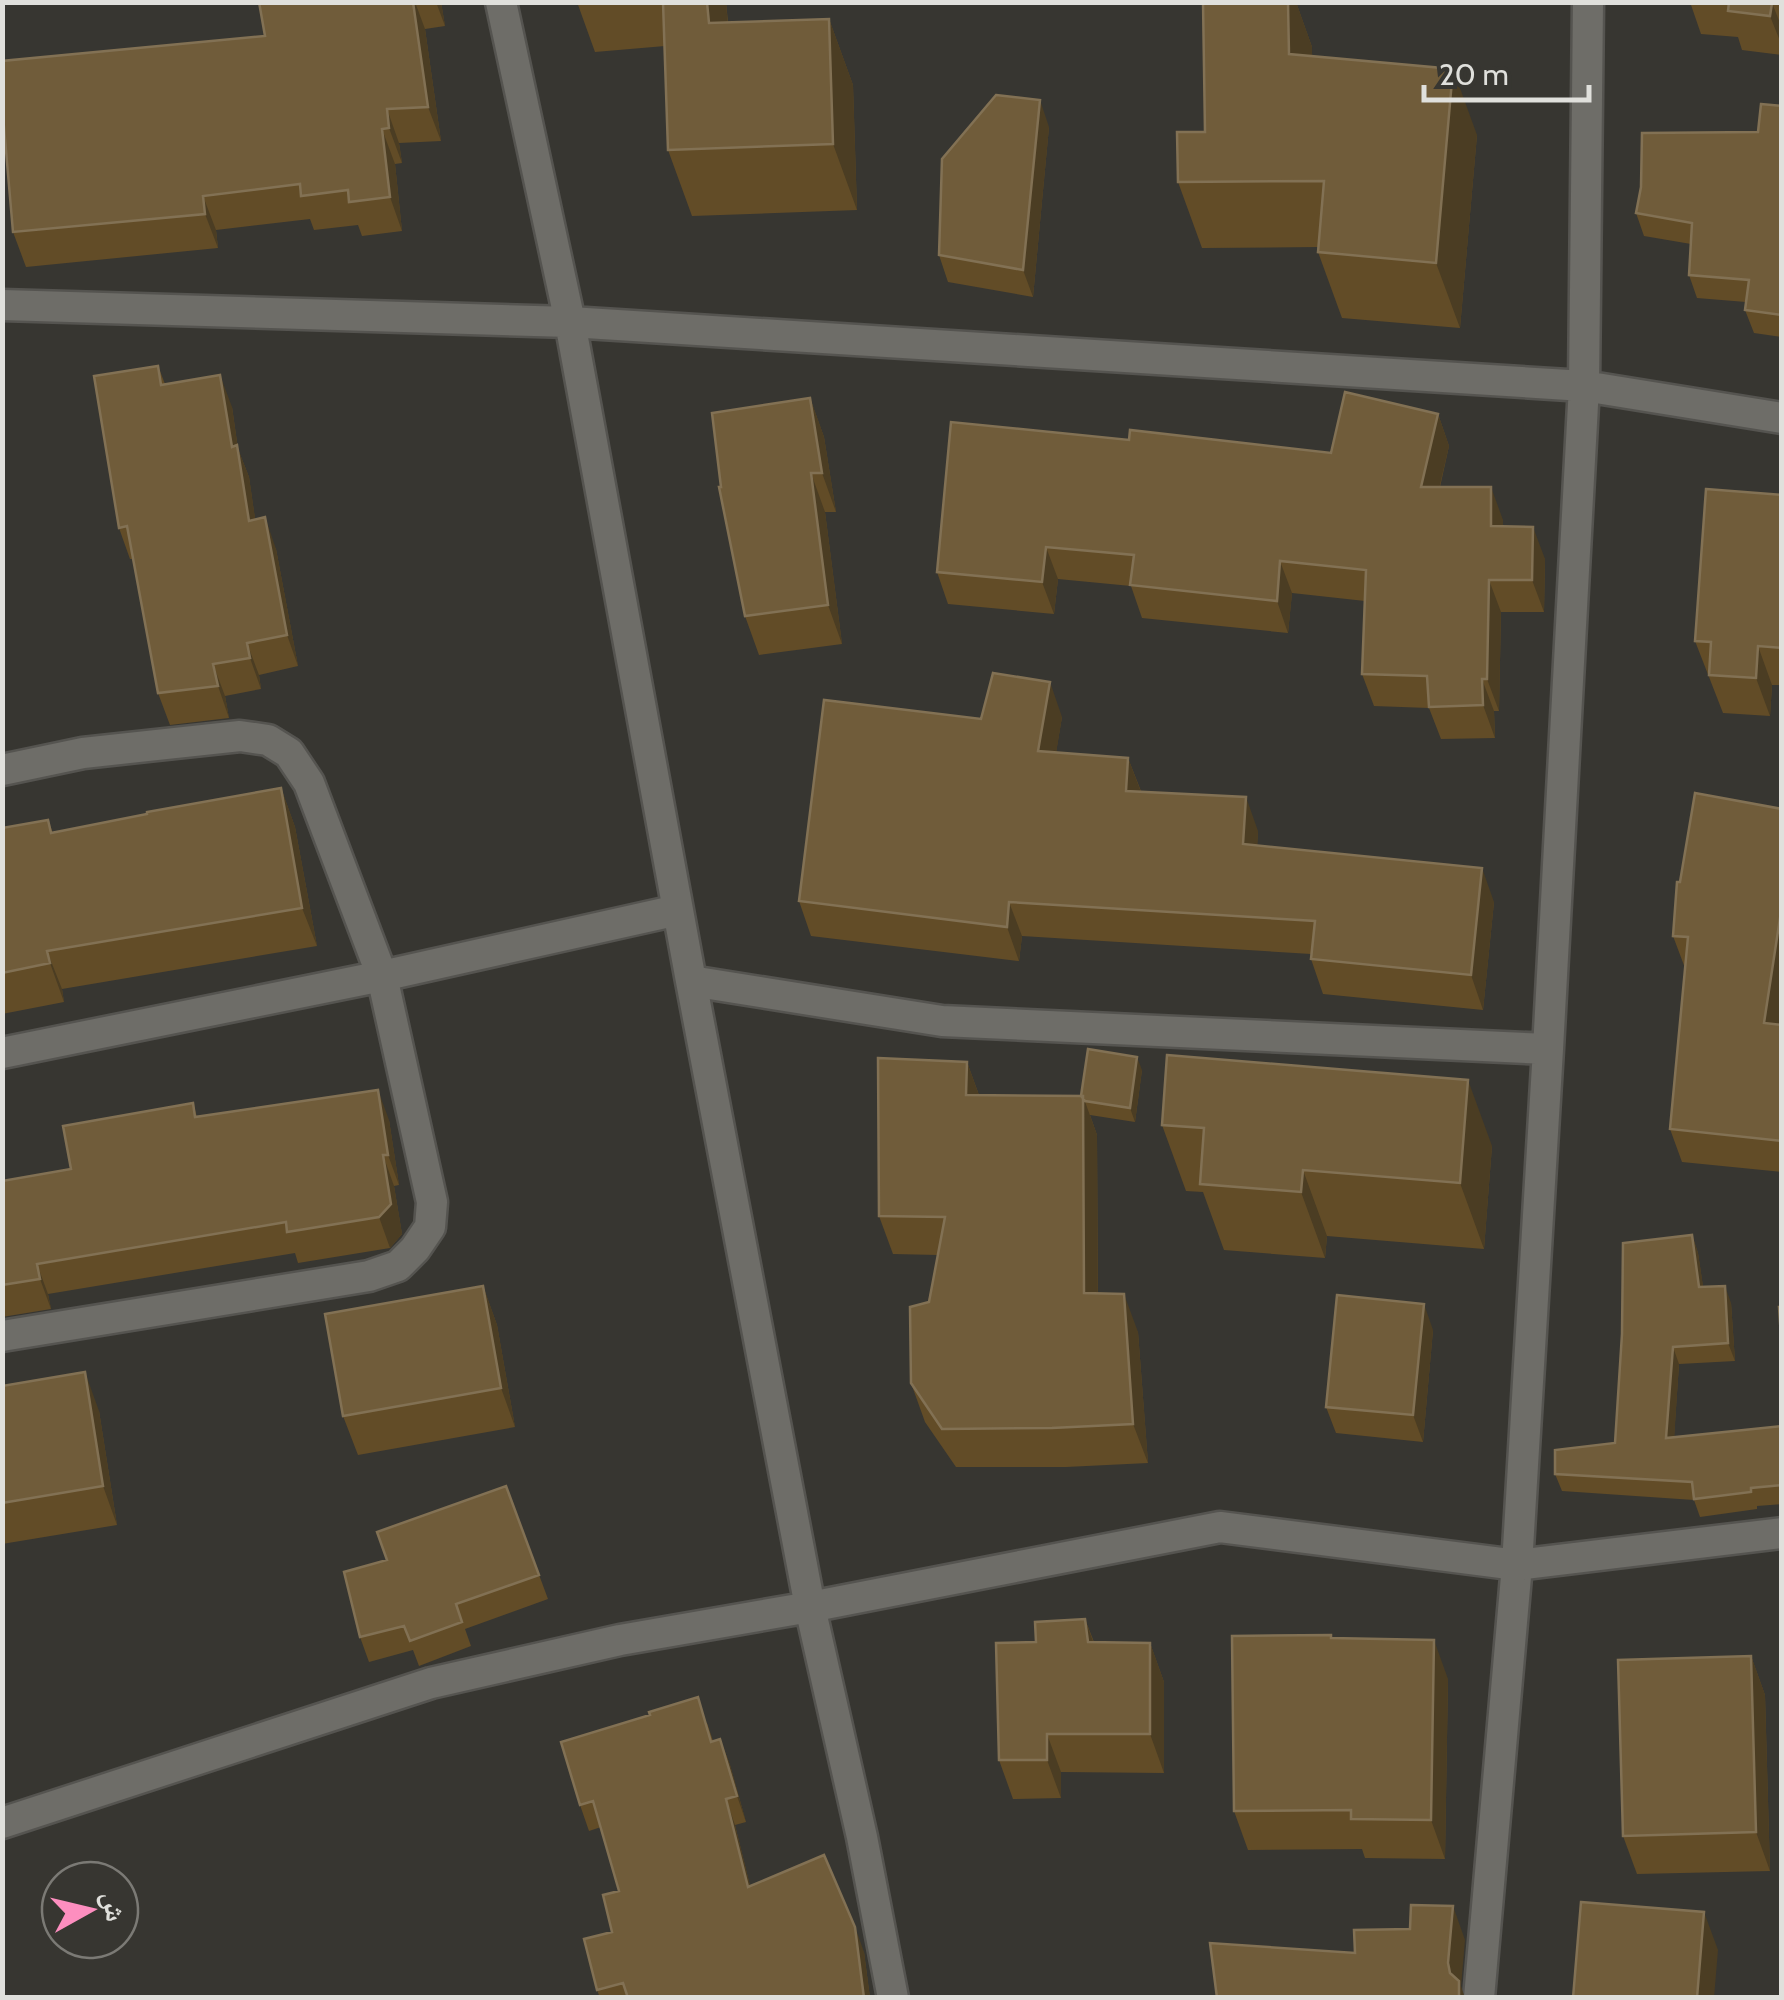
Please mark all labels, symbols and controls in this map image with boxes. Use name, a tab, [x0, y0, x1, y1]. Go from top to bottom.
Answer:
scale bar	[1424, 40, 1589, 102]
text: 20 m	[1439, 56, 1509, 93]
north arrow	[40, 1860, 140, 1960]
text: ش	[96, 1889, 134, 1924]

